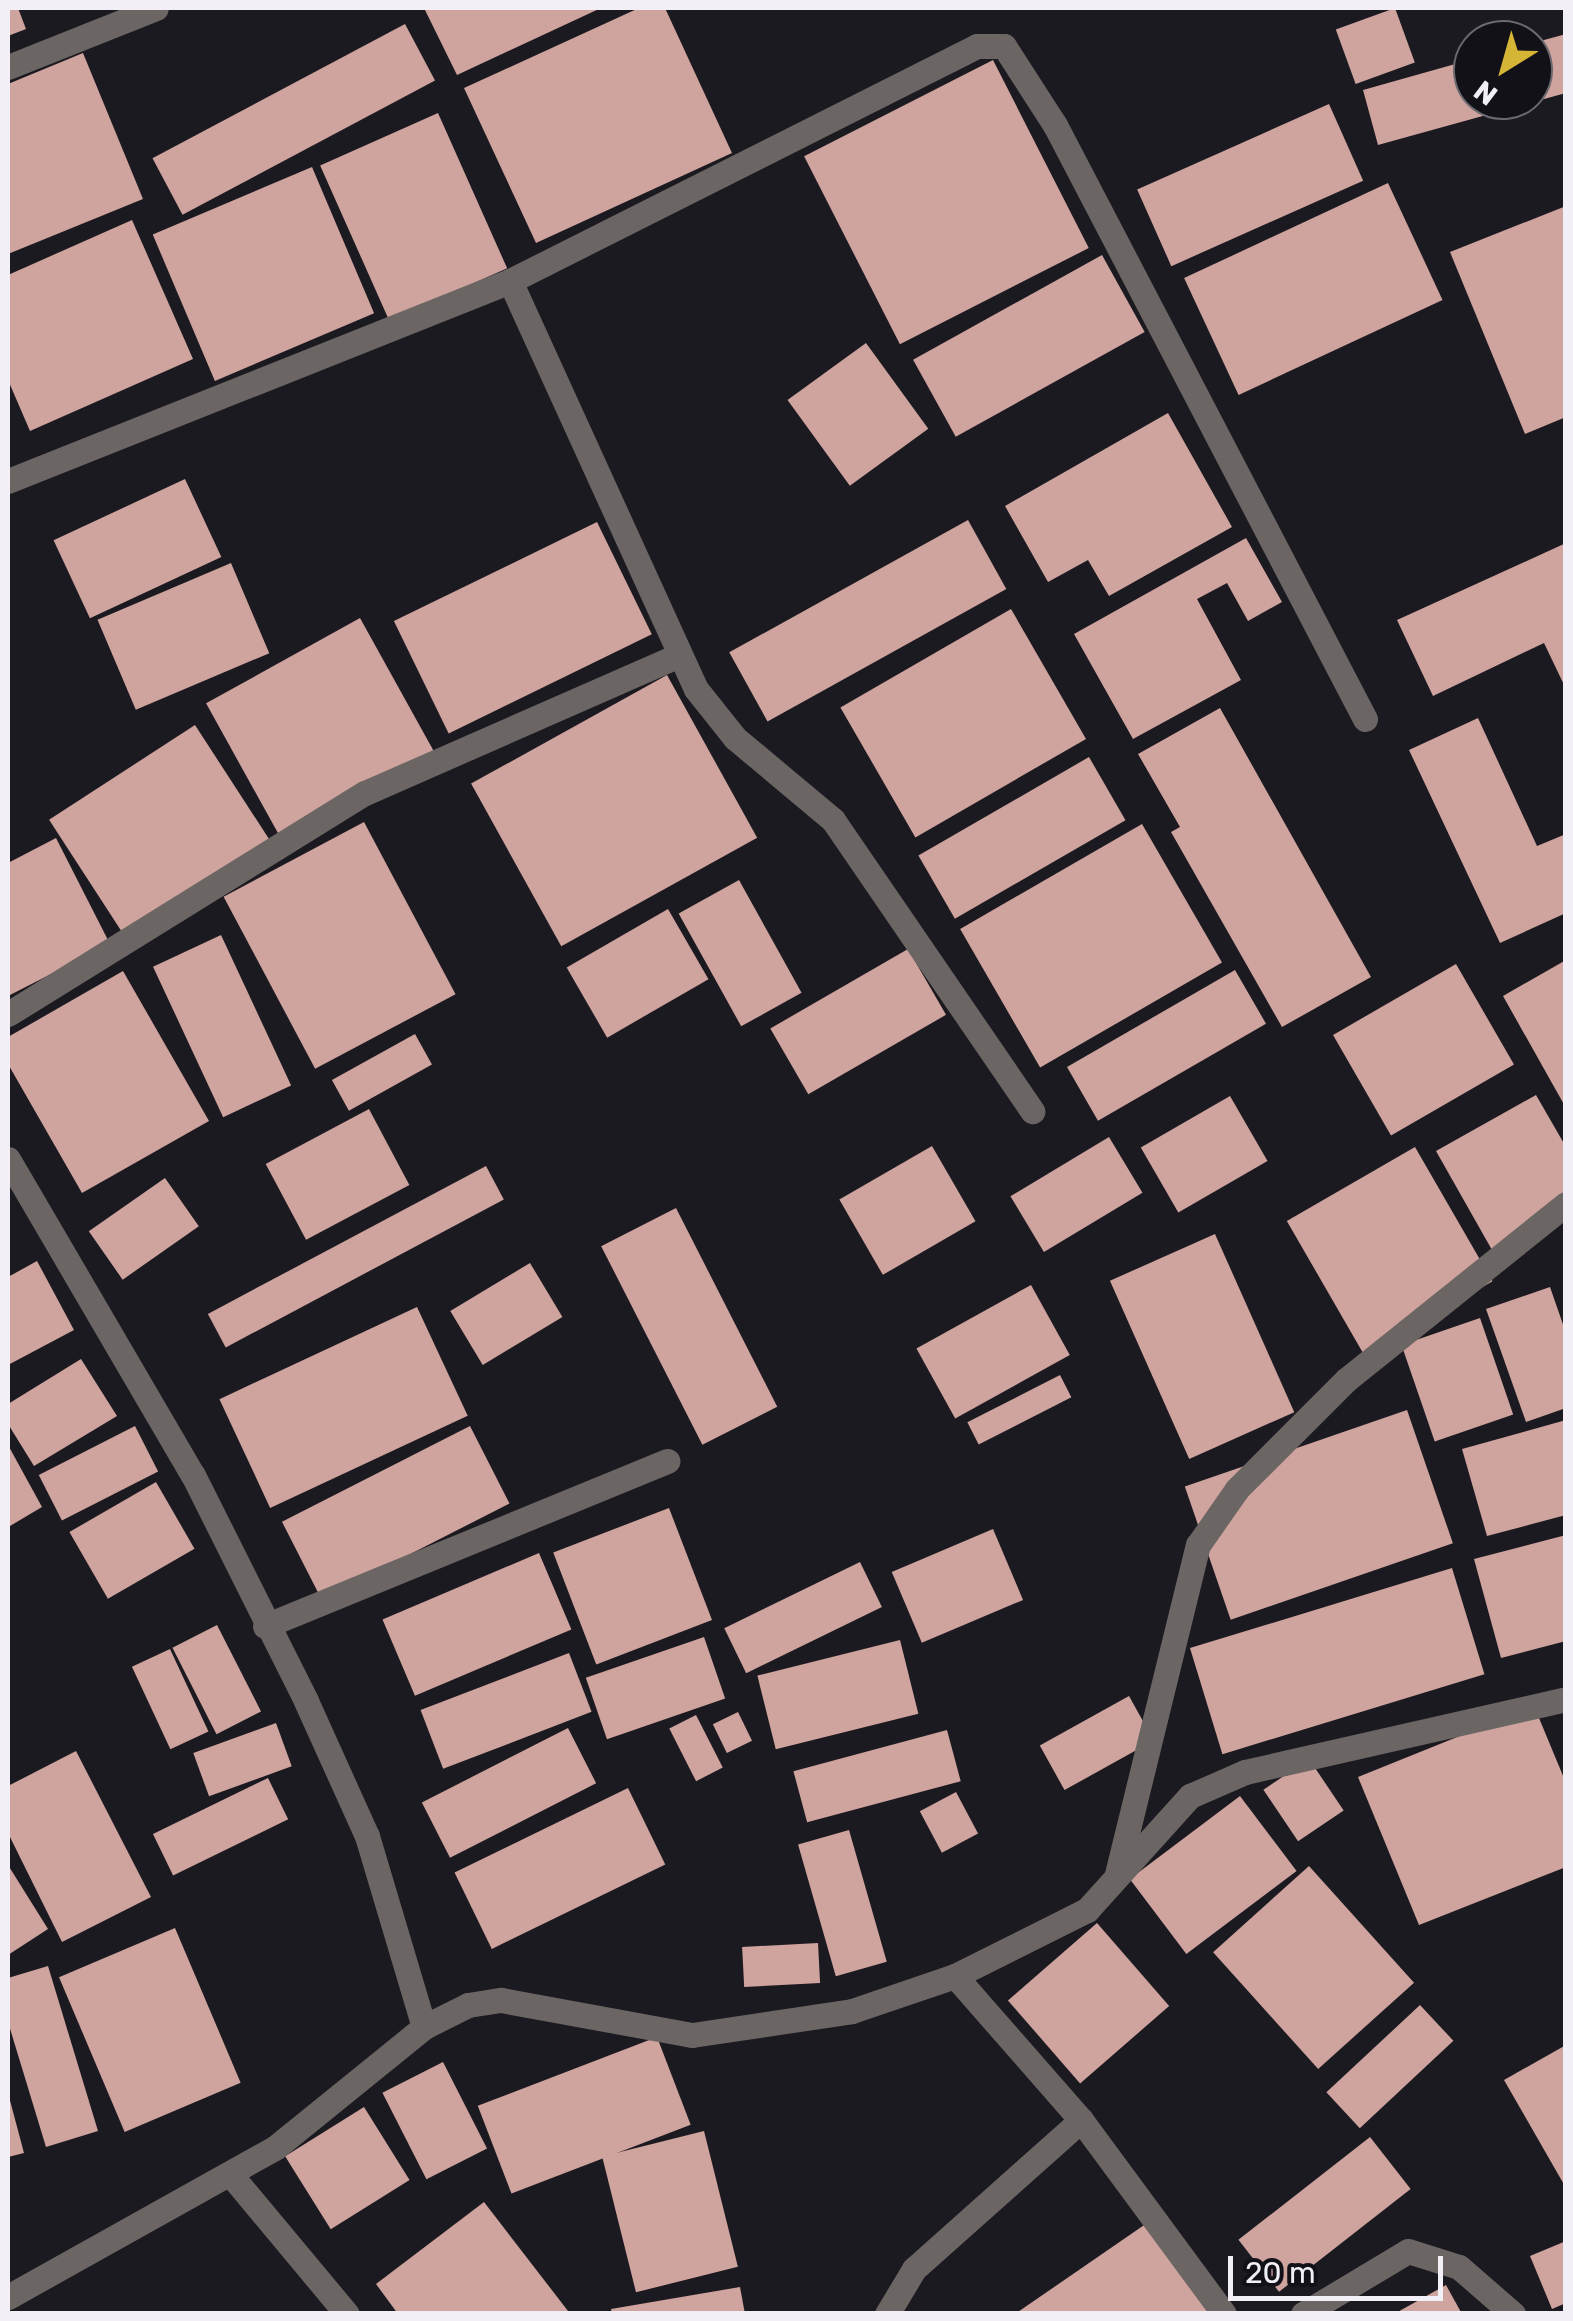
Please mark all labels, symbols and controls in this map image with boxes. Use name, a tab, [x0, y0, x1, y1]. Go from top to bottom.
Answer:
north arrow	[1453, 20, 1553, 120]
text: N	[1468, 74, 1504, 112]
scale bar	[1233, 2236, 1448, 2298]
text: 20 m	[1245, 2255, 1316, 2291]

